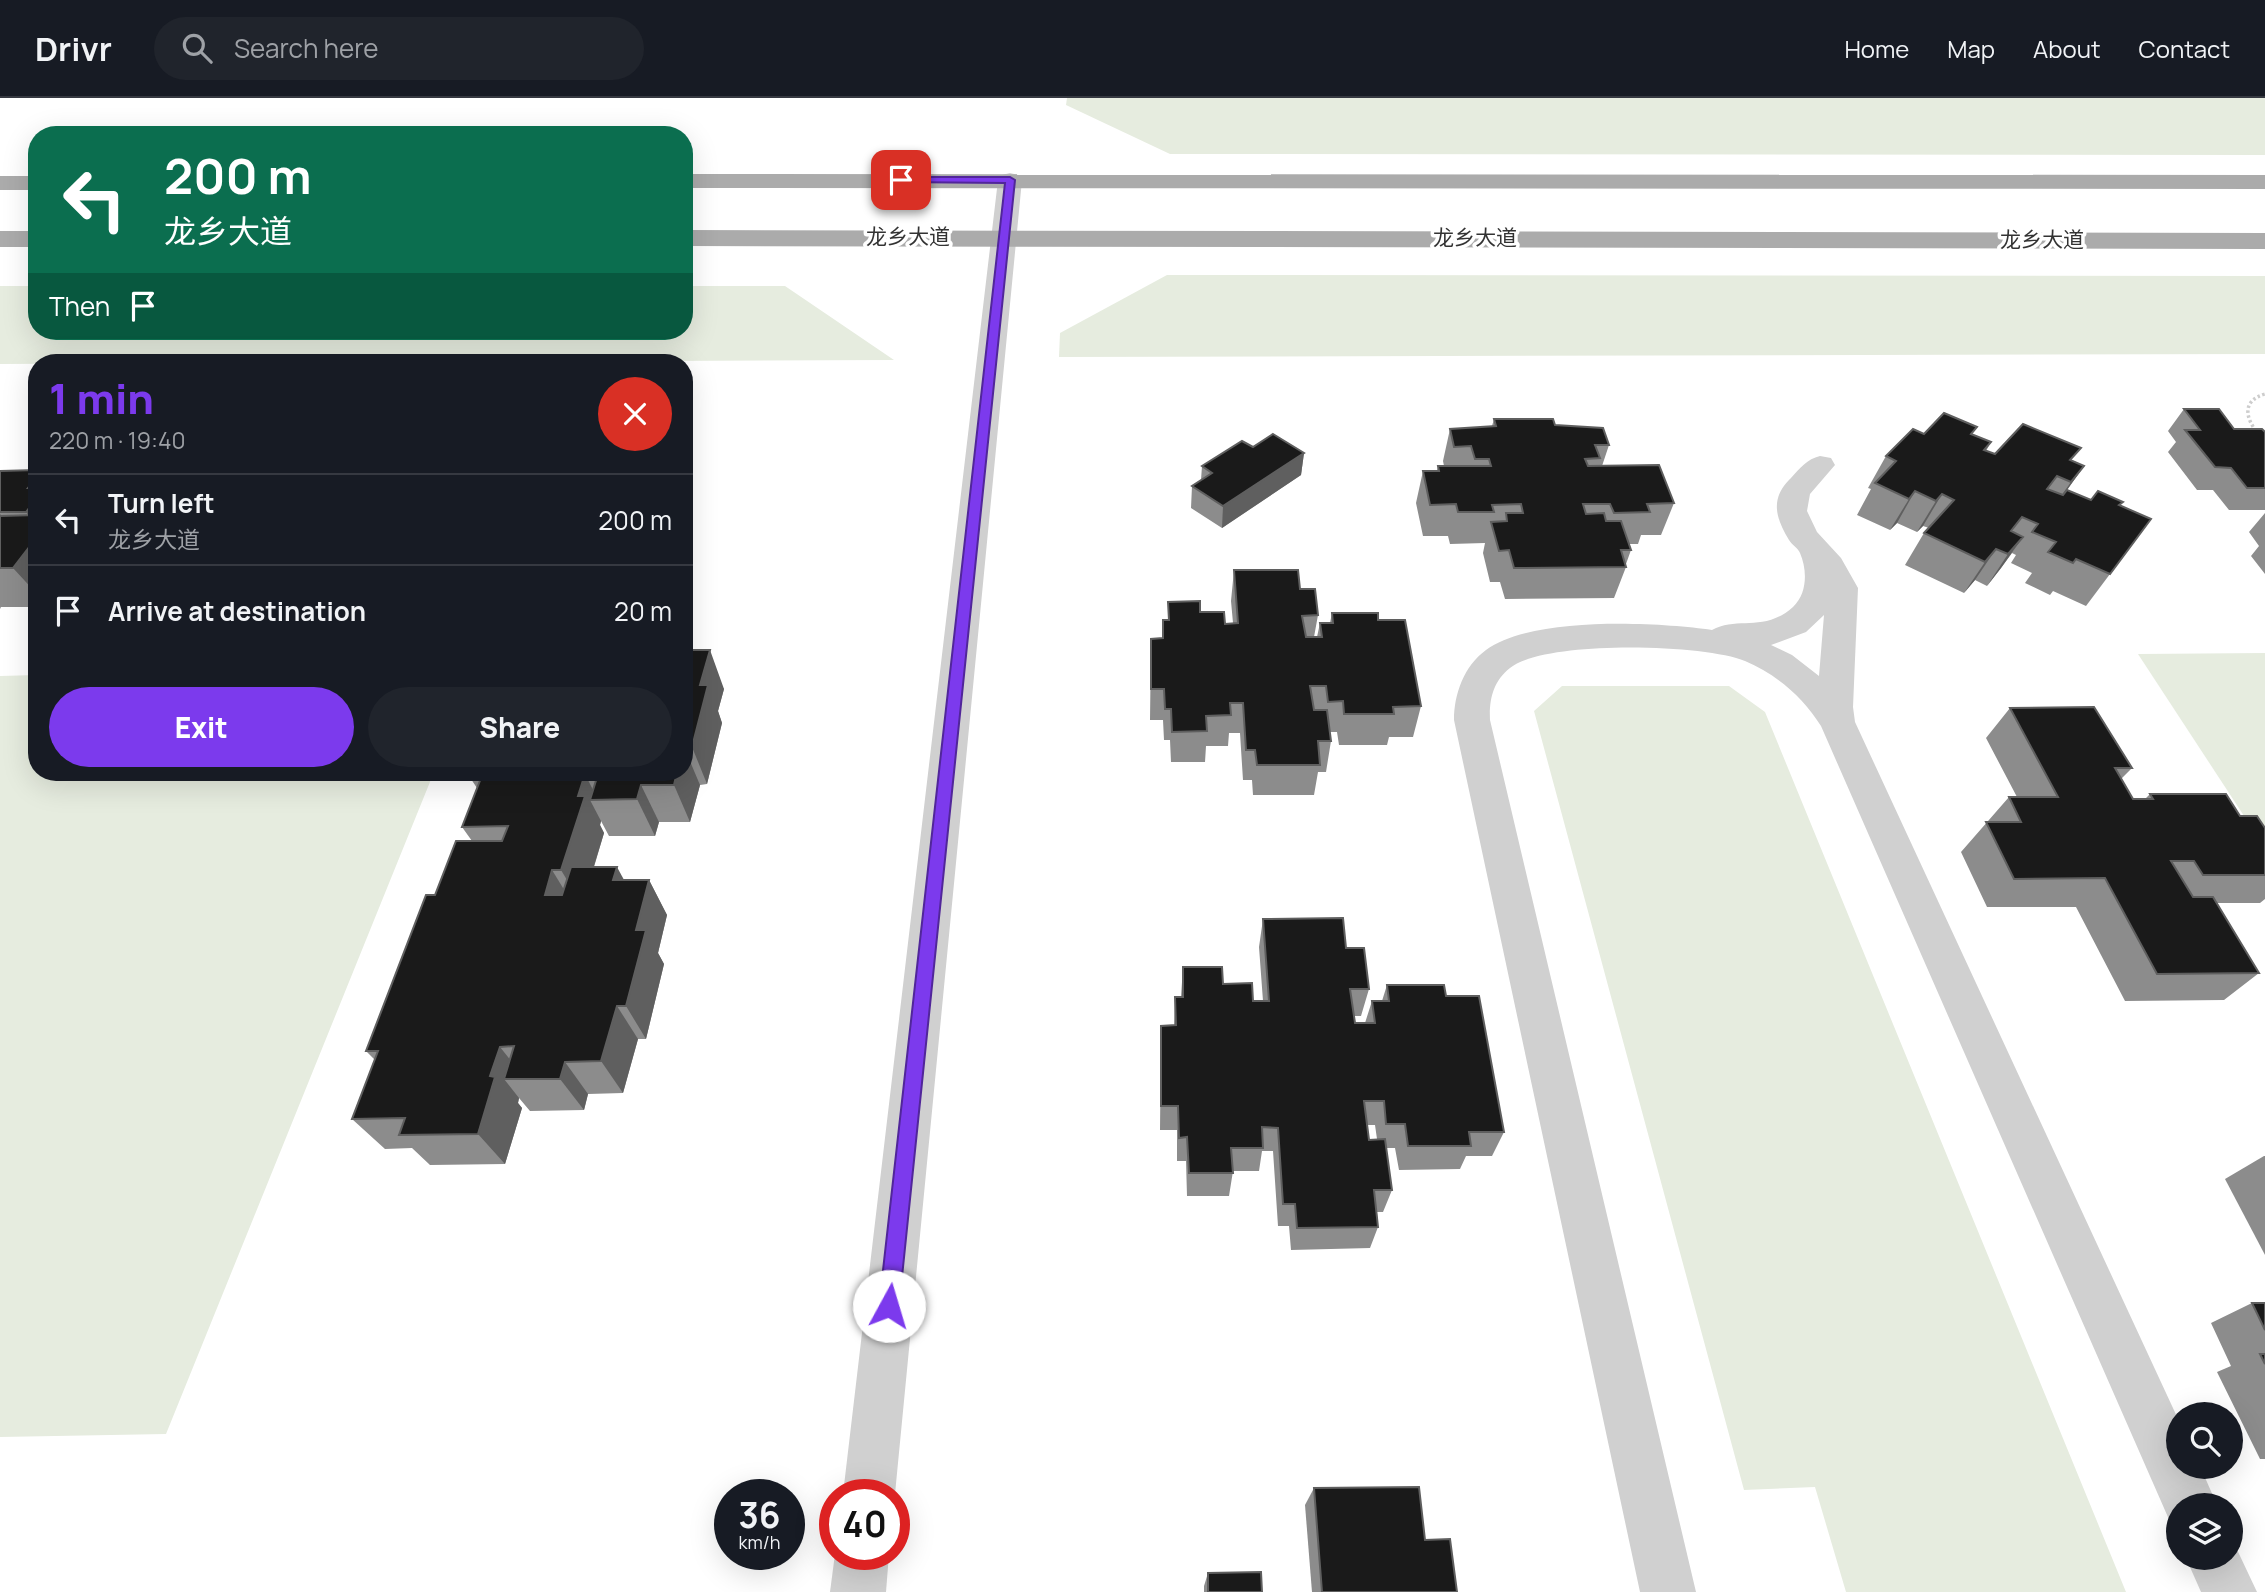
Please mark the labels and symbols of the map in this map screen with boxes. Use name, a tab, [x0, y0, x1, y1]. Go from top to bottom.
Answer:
pin	[871, 150, 931, 210]
street label: 龙乡大道	[866, 222, 950, 250]
street label: 龙乡大道	[1433, 223, 1517, 251]
street label: 龙乡大道	[2000, 225, 2084, 253]
position arrow	[852, 1269, 926, 1343]
speed limit sign: 40	[819, 1479, 910, 1570]

